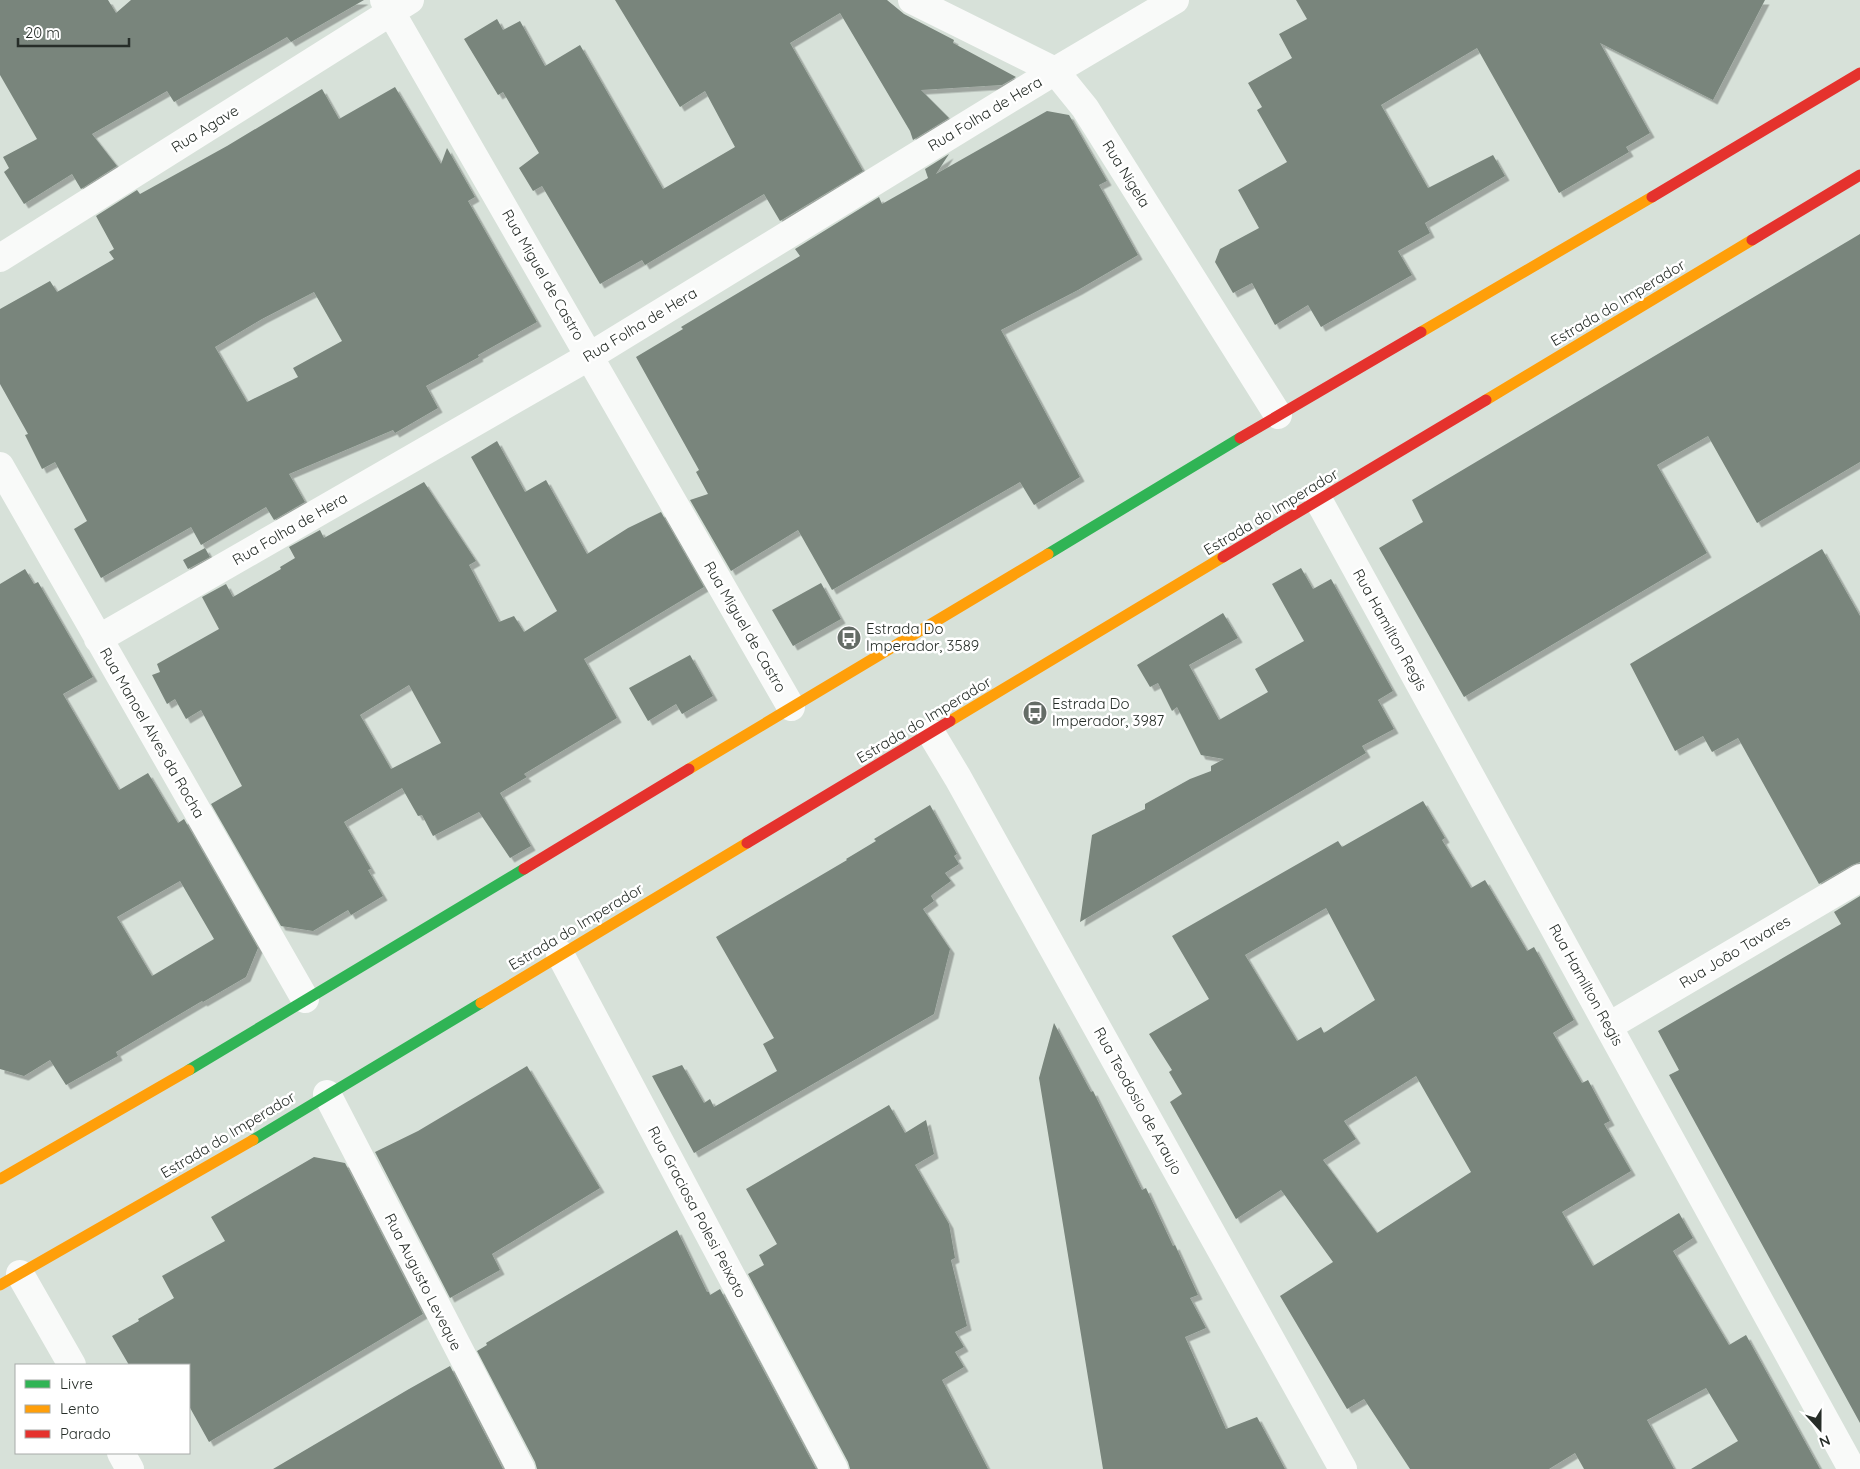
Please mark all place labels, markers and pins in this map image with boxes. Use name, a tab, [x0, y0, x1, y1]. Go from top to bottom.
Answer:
place label: Estrada Do Imperador, 3589	[866, 619, 979, 655]
bus stop icon: Estrada Do Imperador, 3589	[836, 625, 862, 651]
place label: Estrada Do Imperador, 3987	[1052, 694, 1164, 730]
bus stop icon: Estrada Do Imperador, 3987	[1022, 700, 1048, 726]

